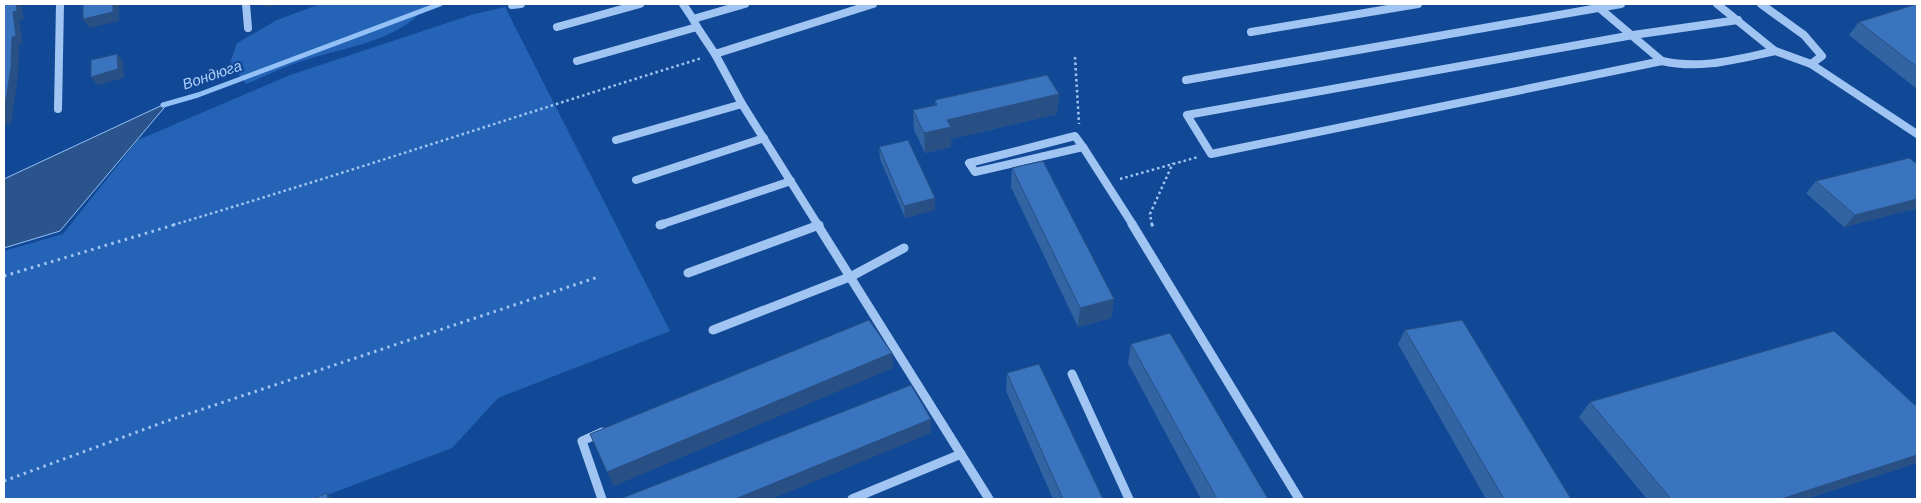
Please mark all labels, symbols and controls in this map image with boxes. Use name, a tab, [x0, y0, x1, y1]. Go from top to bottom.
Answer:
water label: Вондюга	[180, 55, 244, 95]

